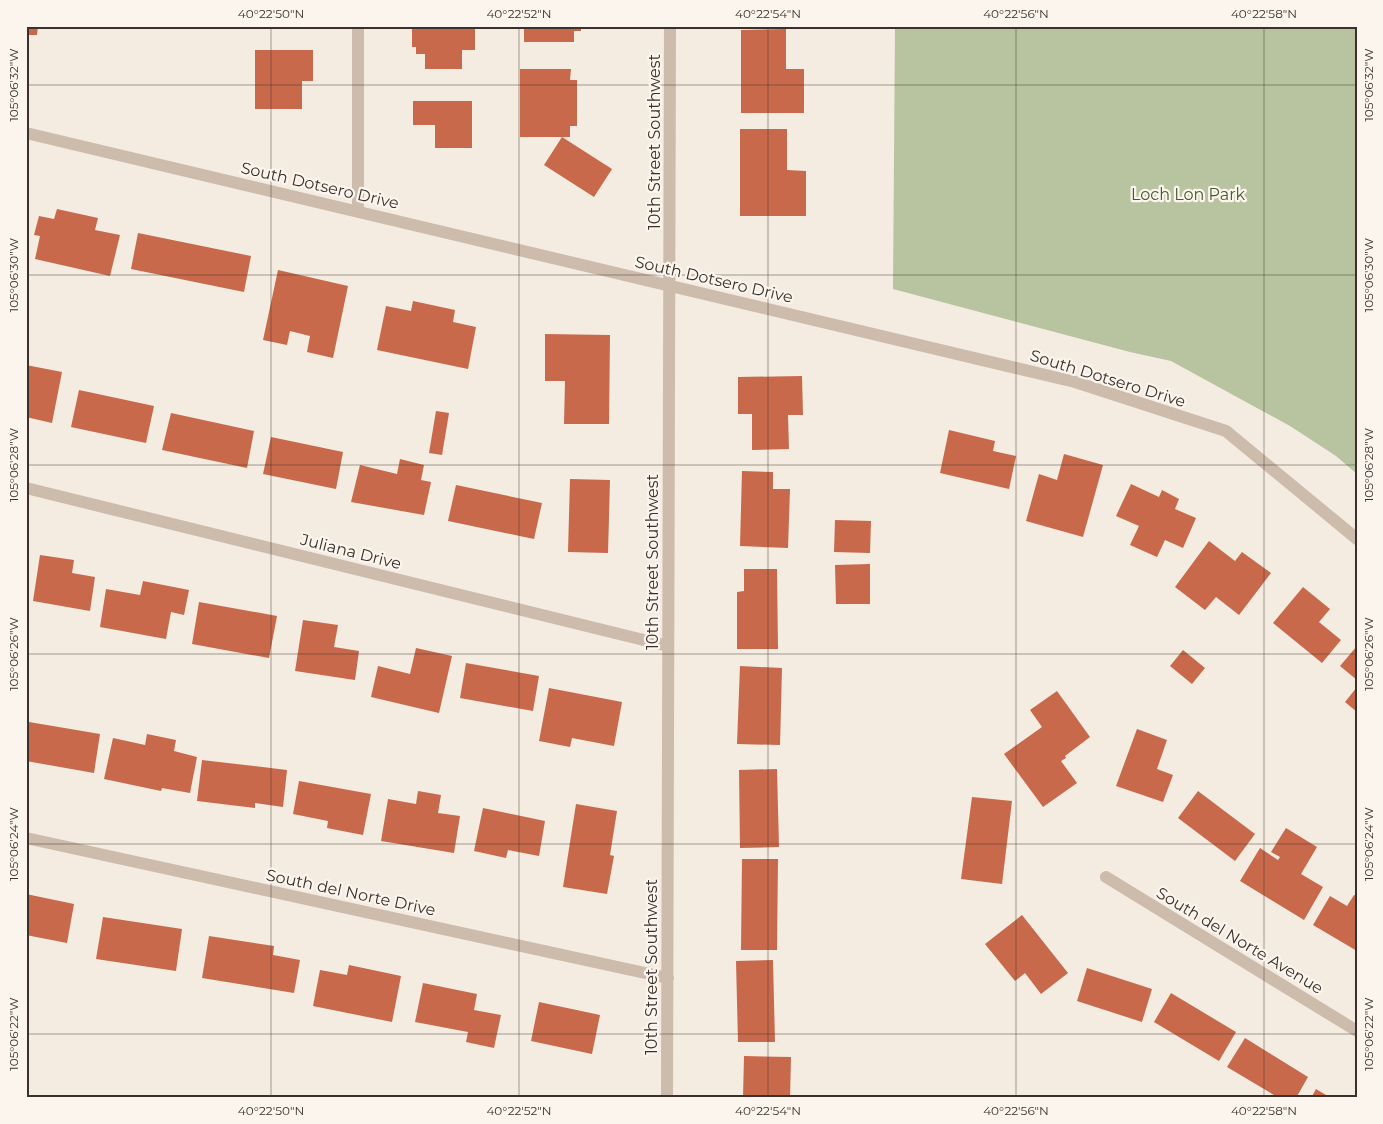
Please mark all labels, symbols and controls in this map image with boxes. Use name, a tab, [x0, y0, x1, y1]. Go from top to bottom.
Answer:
text: 40°22'50"N	[238, 6, 304, 21]
text: 40°22'52"N	[486, 6, 552, 21]
text: 40°22'54"N	[735, 6, 801, 21]
text: 40°22'56"N	[983, 6, 1049, 21]
text: 40°22'58"N	[1231, 6, 1297, 21]
text: 105°06'32"W	[6, 48, 21, 122]
text: 105°06'32"W	[1361, 48, 1376, 122]
street label: 10th Street Southwest	[645, 53, 664, 230]
street label: South Dotsero Drive	[239, 158, 401, 213]
park label: Loch Lon Park	[1131, 185, 1245, 204]
text: 105°06'30"W	[6, 238, 21, 312]
text: 105°06'30"W	[1361, 238, 1376, 312]
street label: South Dotsero Drive	[633, 252, 795, 307]
street label: South Dotsero Drive	[1028, 346, 1188, 411]
text: 105°06'28"W	[6, 428, 21, 502]
text: 105°06'28"W	[1361, 428, 1376, 502]
street label: 10th Street Southwest	[643, 473, 662, 650]
street label: Juliana Drive	[298, 530, 403, 573]
text: 105°06'26"W	[6, 617, 21, 691]
text: 105°06'26"W	[1361, 617, 1376, 691]
text: 105°06'24"W	[6, 807, 21, 881]
text: 105°06'24"W	[1361, 807, 1376, 881]
street label: South del Norte Drive	[264, 865, 437, 920]
street label: 10th Street Southwest	[642, 878, 661, 1055]
street label: South del Norte Avenue	[1153, 883, 1327, 998]
text: 105°06'22"W	[6, 997, 21, 1071]
text: 105°06'22"W	[1361, 997, 1376, 1071]
text: 40°22'50"N	[238, 1103, 304, 1118]
text: 40°22'52"N	[486, 1103, 552, 1118]
text: 40°22'54"N	[735, 1103, 801, 1118]
text: 40°22'56"N	[983, 1103, 1049, 1118]
text: 40°22'58"N	[1231, 1103, 1297, 1118]

